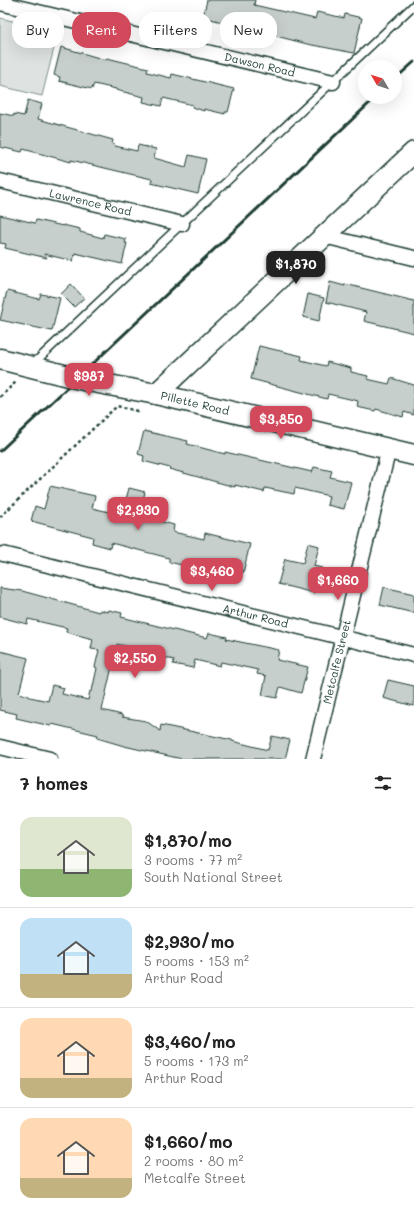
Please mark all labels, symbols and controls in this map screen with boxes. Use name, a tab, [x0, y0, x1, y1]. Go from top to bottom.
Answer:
chip: Buy	[12, 12, 64, 48]
chip: Rent	[72, 12, 131, 48]
chip: Filters	[139, 12, 212, 48]
chip: New	[220, 12, 277, 48]
street label: Dawson Road	[223, 49, 297, 80]
north arrow	[358, 60, 402, 104]
map controls	[358, 60, 402, 104]
street label: Lawrence Road	[48, 185, 133, 219]
pin: $1,870	[263, 251, 329, 285]
text: $1,870	[275, 255, 317, 272]
pin: $987	[65, 363, 113, 397]
text: $987	[73, 367, 105, 384]
street label: Pillette Road	[159, 387, 231, 418]
pin: $3,850	[248, 406, 314, 440]
text: $3,850	[259, 410, 303, 427]
pin: $2,930	[105, 497, 171, 531]
text: $2,930	[116, 501, 160, 518]
pin: $3,460	[179, 558, 245, 592]
text: $3,460	[190, 562, 234, 579]
pin: $1,660	[305, 567, 371, 601]
text: $1,660	[317, 571, 359, 588]
street label: Arthur Road	[221, 600, 290, 631]
street label: Metcalfe Street	[319, 618, 354, 705]
pin: $2,550	[102, 645, 168, 679]
text: $2,550	[114, 649, 156, 666]
text: 7 homes	[20, 772, 88, 794]
icon: filters	[372, 772, 394, 794]
text: $1,870/mo	[144, 829, 232, 851]
icon: home	[52, 833, 100, 881]
text: 3 rooms · 77 m²	[144, 851, 242, 868]
text: South National Street	[144, 868, 283, 885]
text: $2,930/mo	[144, 930, 234, 952]
icon: home	[52, 934, 100, 982]
text: 5 rooms · 153 m²	[144, 952, 249, 969]
text: Arthur Road	[144, 969, 223, 986]
text: $3,460/mo	[144, 1030, 236, 1052]
icon: home	[52, 1034, 100, 1082]
text: 5 rooms · 173 m²	[144, 1052, 248, 1069]
text: Arthur Road	[144, 1069, 223, 1086]
text: $1,660/mo	[144, 1130, 233, 1152]
icon: home	[52, 1134, 100, 1182]
text: 2 rooms · 80 m²	[144, 1152, 243, 1169]
text: Metcalfe Street	[144, 1169, 246, 1186]

